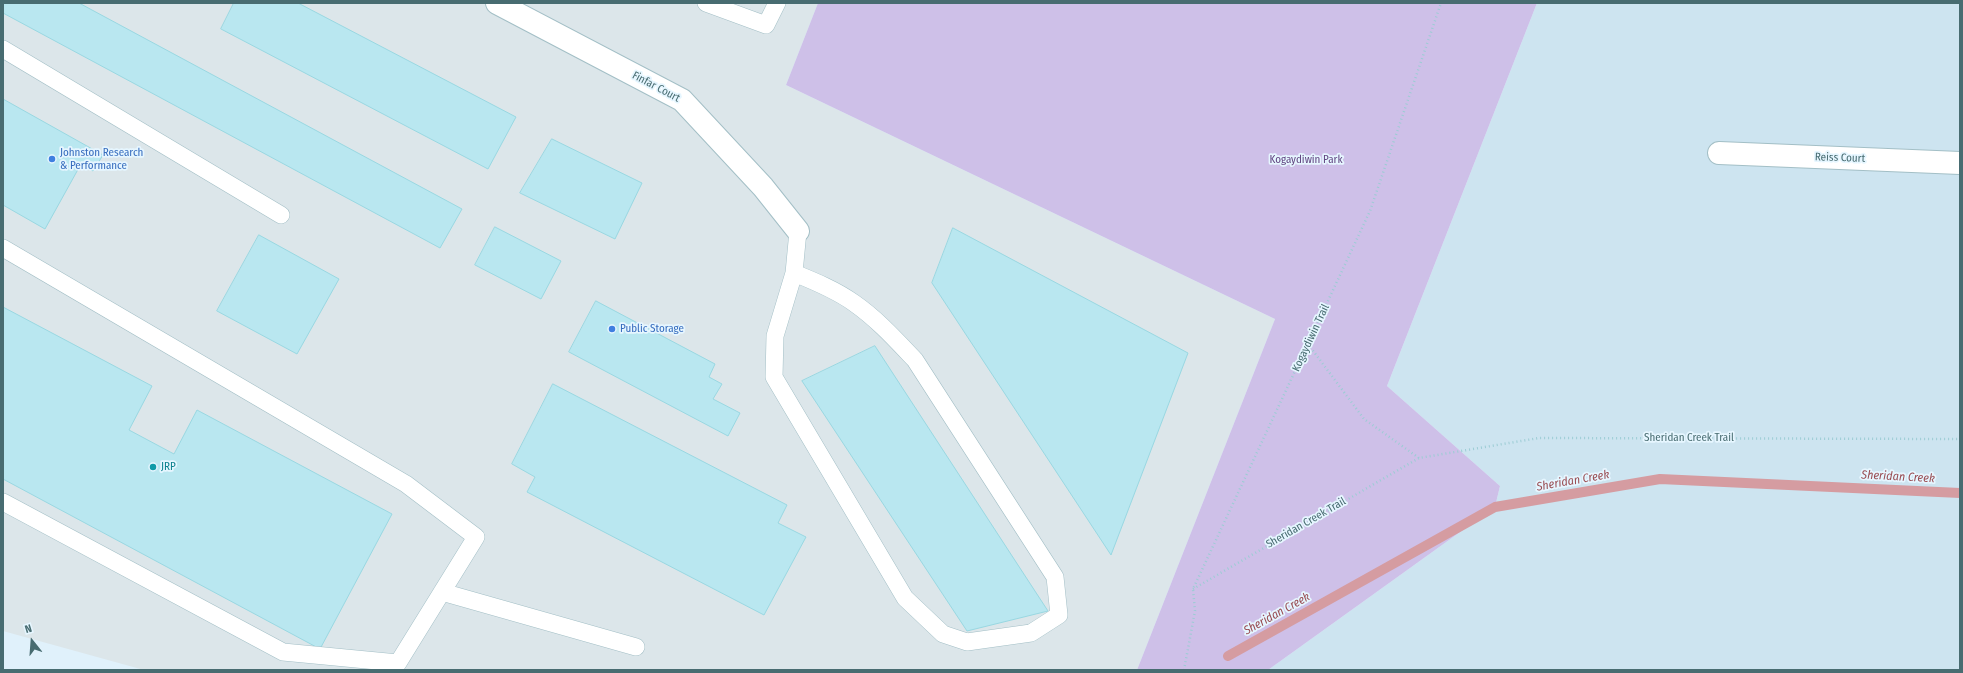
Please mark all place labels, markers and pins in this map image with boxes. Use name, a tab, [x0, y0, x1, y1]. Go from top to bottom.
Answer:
place label: Johnston Research & Performance	[60, 146, 143, 172]
marker: Johnston Research & Performance	[47, 154, 57, 164]
place label: Public Storage	[620, 322, 684, 336]
marker: Public Storage	[607, 324, 617, 334]
place label: JRP	[161, 460, 176, 474]
marker: JRP	[148, 462, 158, 472]

